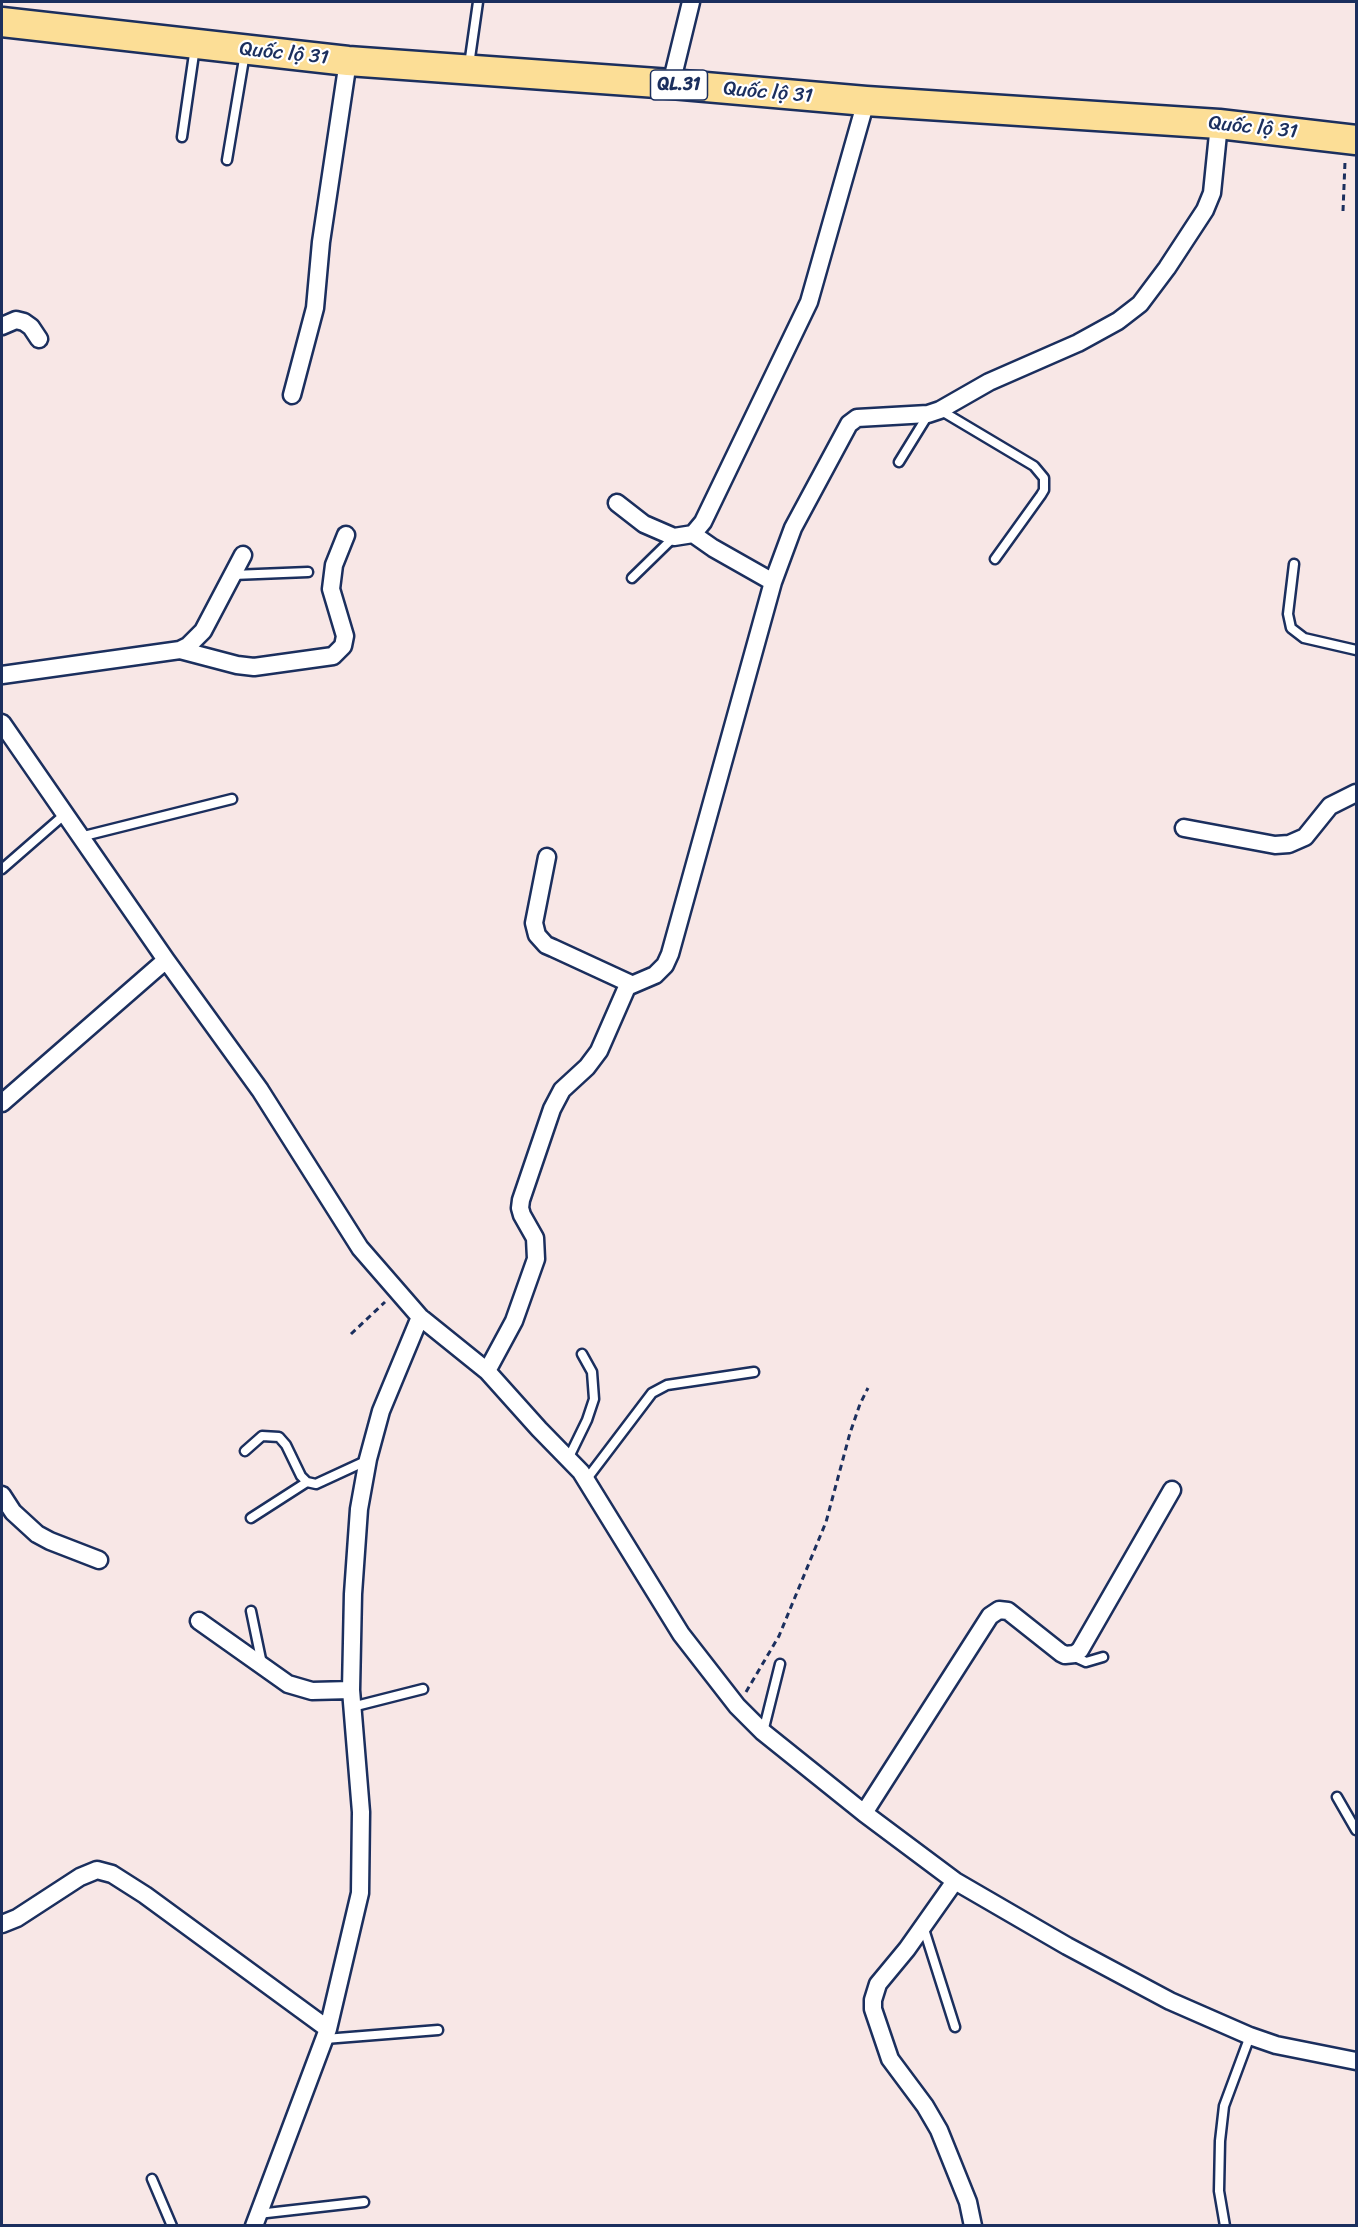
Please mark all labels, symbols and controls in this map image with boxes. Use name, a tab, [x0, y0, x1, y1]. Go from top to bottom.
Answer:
street label: Quốc lộ 31	[238, 37, 330, 71]
road number: QL.31	[650, 70, 708, 100]
street label: Quốc lộ 31	[722, 77, 814, 109]
street label: Quốc lộ 31	[1207, 111, 1299, 145]

